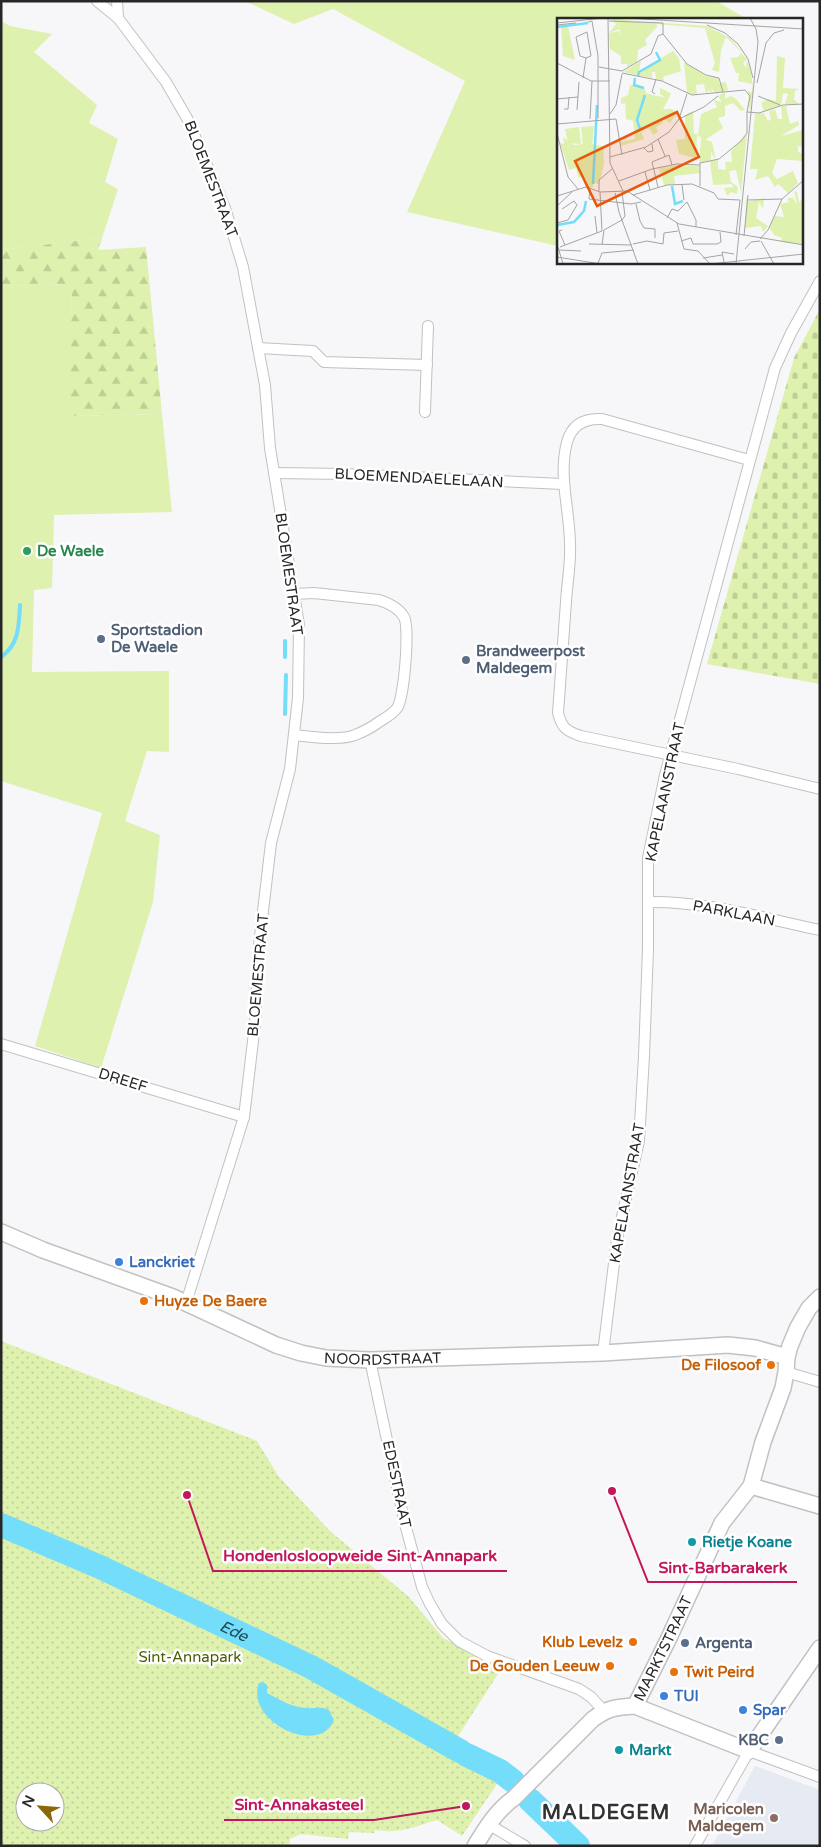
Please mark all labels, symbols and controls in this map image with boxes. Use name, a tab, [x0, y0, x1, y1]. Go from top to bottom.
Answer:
inset map	[557, 18, 804, 264]
street label: BLOEMESTRAAT	[180, 118, 242, 240]
street label: BLOEMENDAELELAAN	[334, 465, 504, 491]
street label: BLOEMESTRAAT	[271, 512, 307, 636]
place label: De Waele	[37, 542, 105, 560]
marker: De Waele	[21, 545, 33, 557]
place label: Sportstadion De Waele	[111, 621, 203, 656]
marker: Sportstadion De Waele	[95, 633, 107, 645]
place label: Brandweerpost Maldegem	[476, 642, 585, 678]
marker: Brandweerpost Maldegem	[460, 654, 472, 666]
street label: KAPELAANSTRAAT	[641, 721, 689, 863]
street label: PARKLAAN	[691, 896, 777, 930]
street label: BLOEMESTRAAT	[244, 913, 272, 1037]
street label: DREEF	[96, 1064, 150, 1096]
street label: KAPELAANSTRAAT	[606, 1122, 648, 1264]
place label: Lanckriet	[129, 1253, 195, 1271]
marker: Lanckriet	[113, 1256, 125, 1268]
place label: Huyze De Baere	[154, 1292, 267, 1311]
marker: Huyze De Baere	[138, 1295, 150, 1307]
street label: NOORDSTRAAT	[324, 1349, 441, 1369]
place label: De Filosoof	[681, 1356, 761, 1374]
marker: De Filosoof	[765, 1359, 777, 1371]
street label: EDESTRAAT	[379, 1439, 415, 1529]
place label: Rietje Koane	[702, 1533, 793, 1552]
marker: Rietje Koane	[686, 1536, 698, 1548]
callout: Hondenlosloopweide Sint-Annapark	[213, 1540, 507, 1571]
text: Hondenlosloopweide Sint-Annapark	[223, 1546, 497, 1566]
callout: Sint-Barbarakerk	[648, 1551, 797, 1582]
text: Sint-Barbarakerk	[659, 1558, 788, 1578]
street label: MARKTSTRAAT	[630, 1593, 696, 1704]
water label: Ede	[216, 1616, 252, 1647]
place label: Klub Levelz	[542, 1633, 624, 1651]
place label: Argenta	[695, 1634, 753, 1653]
marker: Klub Levelz	[627, 1636, 639, 1648]
marker: Argenta	[679, 1637, 691, 1649]
park label: Sint-Annapark	[138, 1648, 242, 1666]
place label: De Gouden Leeuw	[469, 1657, 600, 1675]
marker: De Gouden Leeuw	[604, 1660, 616, 1672]
place label: Twit Peird	[683, 1663, 754, 1681]
marker: Twit Peird	[668, 1666, 680, 1678]
place label: TUI	[673, 1687, 699, 1705]
marker: TUI	[658, 1690, 670, 1702]
place label: Spar	[753, 1701, 786, 1720]
marker: Spar	[737, 1704, 749, 1716]
place label: KBC	[738, 1731, 770, 1749]
marker: KBC	[773, 1734, 785, 1746]
place label: Markt	[629, 1741, 672, 1759]
marker: Markt	[613, 1744, 625, 1756]
north arrow	[15, 1782, 65, 1832]
callout: Sint-Annakasteel	[224, 1789, 374, 1820]
text: N	[19, 1793, 39, 1810]
text: Sint-Annakasteel	[234, 1795, 364, 1815]
place label: Maricolen Maldegem	[688, 1800, 764, 1836]
district label: MALDEGEM	[542, 1801, 670, 1825]
marker: Maricolen Maldegem	[768, 1812, 780, 1824]

